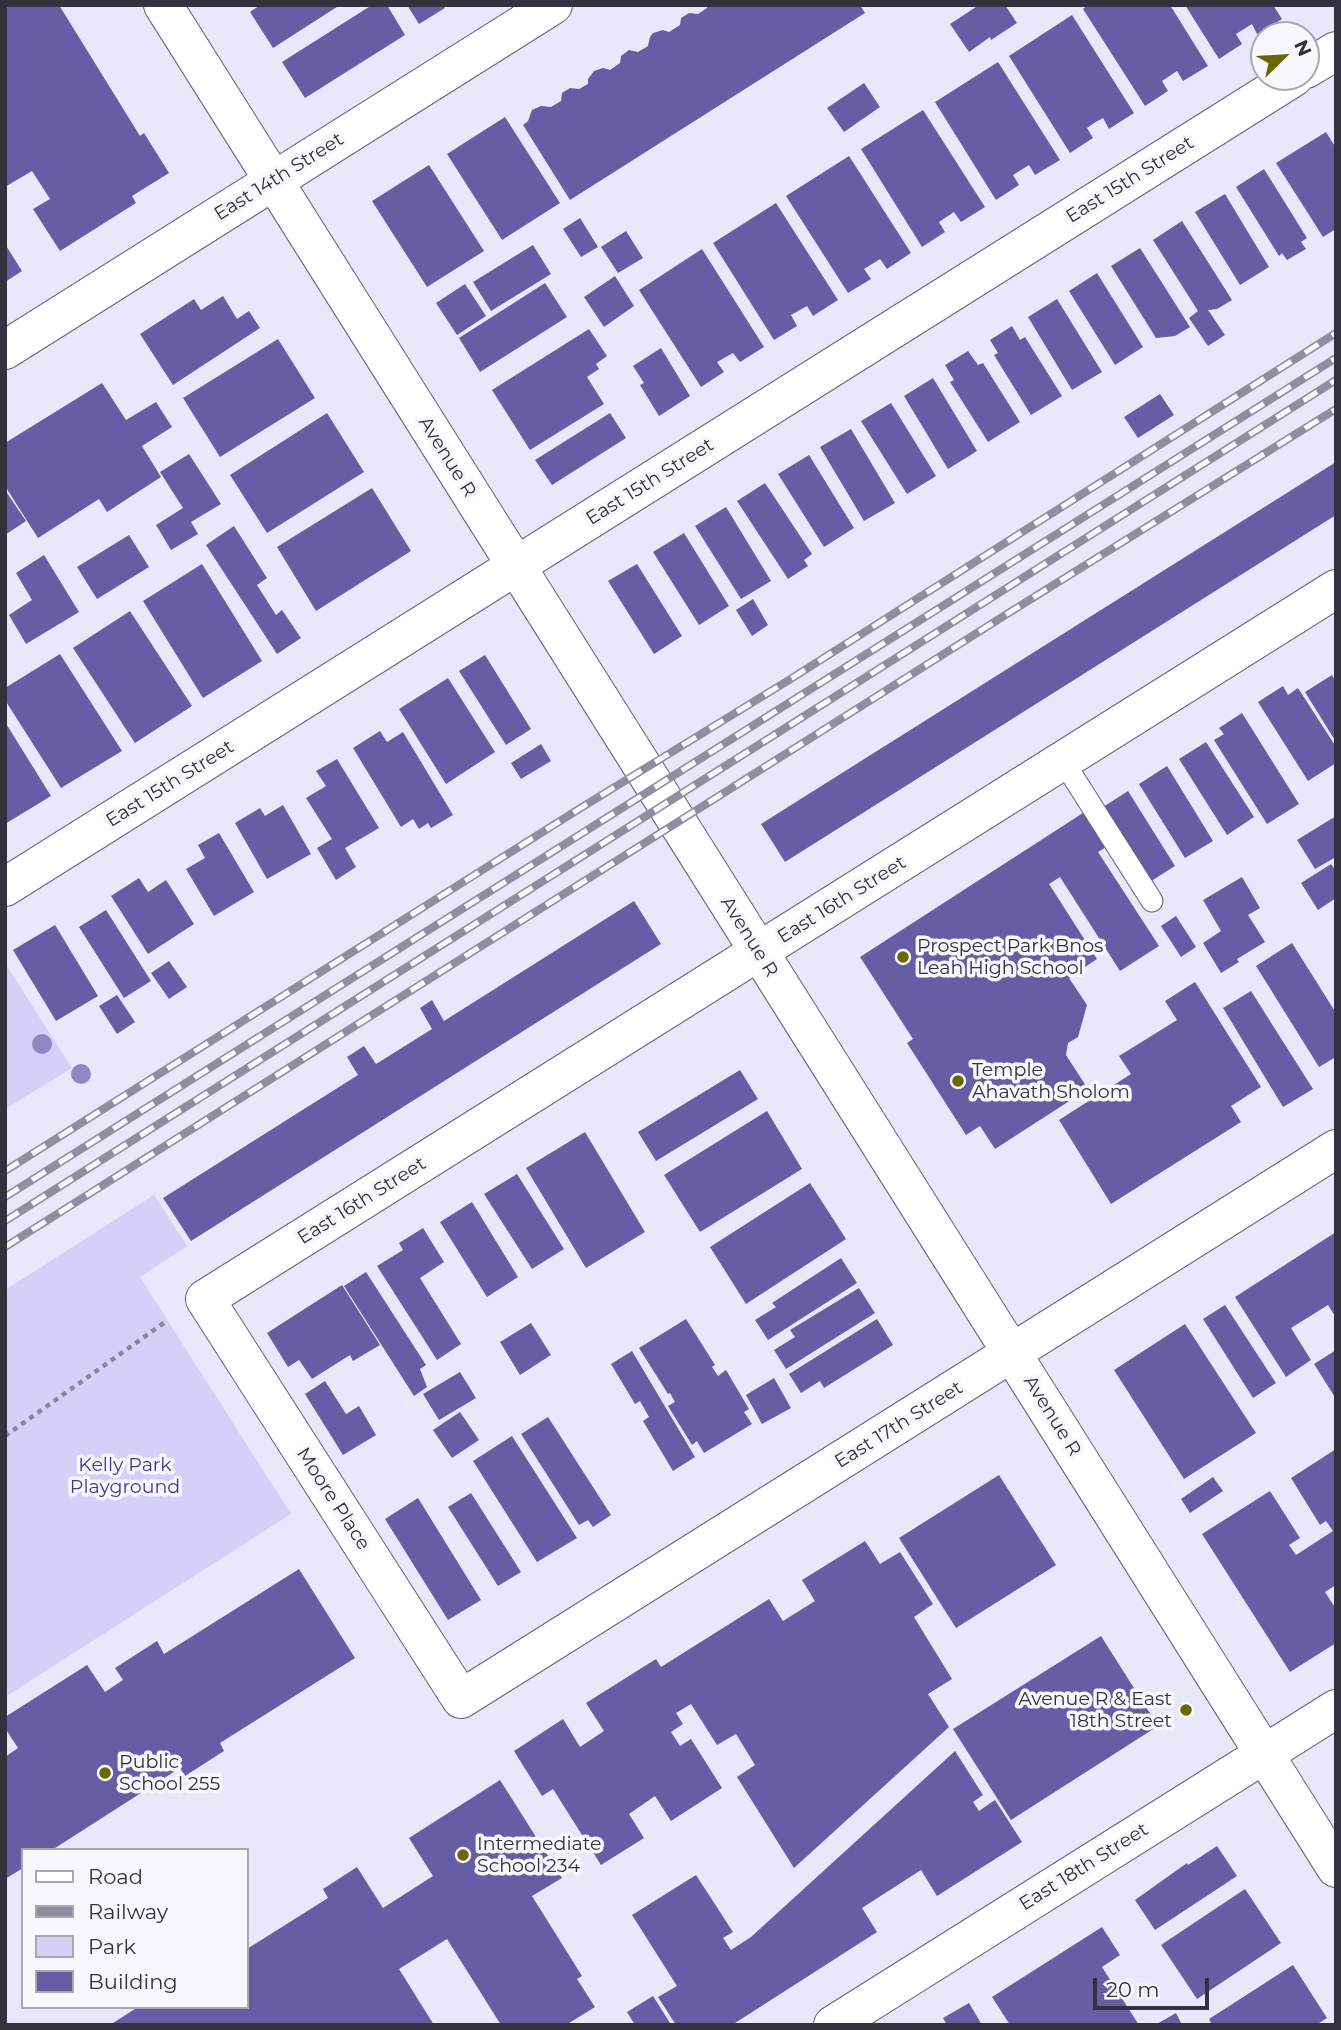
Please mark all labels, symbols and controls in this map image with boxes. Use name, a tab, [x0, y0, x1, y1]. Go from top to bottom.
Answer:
north arrow	[1250, 21, 1320, 91]
text: N	[1289, 36, 1316, 60]
street label: East 14th Street	[210, 128, 348, 226]
street label: East 15th Street	[1062, 132, 1198, 228]
street label: Avenue R	[413, 413, 481, 501]
street label: East 15th Street	[582, 434, 718, 530]
street label: East 15th Street	[102, 736, 238, 832]
street label: East 16th Street	[774, 851, 910, 949]
street label: Avenue R	[715, 893, 783, 981]
place label: Prospect Park Bnos Leah High School	[917, 935, 1103, 979]
marker: Prospect Park Bnos Leah High School	[895, 949, 911, 965]
place label: Temple Ahavath Sholom	[972, 1059, 1130, 1103]
marker: Temple Ahavath Sholom	[950, 1073, 966, 1089]
street label: East 16th Street	[294, 1152, 430, 1250]
street label: Avenue R	[1018, 1372, 1086, 1460]
street label: East 17th Street	[831, 1377, 967, 1473]
street label: Moore Place	[291, 1443, 375, 1555]
park label: Kelly Park Playground	[70, 1454, 180, 1498]
place label: Avenue R & East 18th Street	[1018, 1688, 1172, 1732]
marker: Avenue R & East 18th Street	[1178, 1702, 1194, 1718]
place label: Public School 255	[119, 1751, 220, 1795]
marker: Public School 255	[97, 1765, 113, 1781]
street label: East 18th Street	[1015, 1818, 1153, 1916]
place label: Intermediate School 234	[477, 1833, 602, 1877]
marker: Intermediate School 234	[455, 1847, 471, 1863]
legend	[21, 1848, 248, 2009]
text: Road	[88, 1864, 143, 1889]
text: Railway	[88, 1899, 168, 1924]
text: Park	[88, 1934, 136, 1959]
scale bar	[1096, 1964, 1212, 2008]
text: Building	[88, 1969, 178, 1994]
text: 20 m	[1106, 1977, 1160, 2002]

